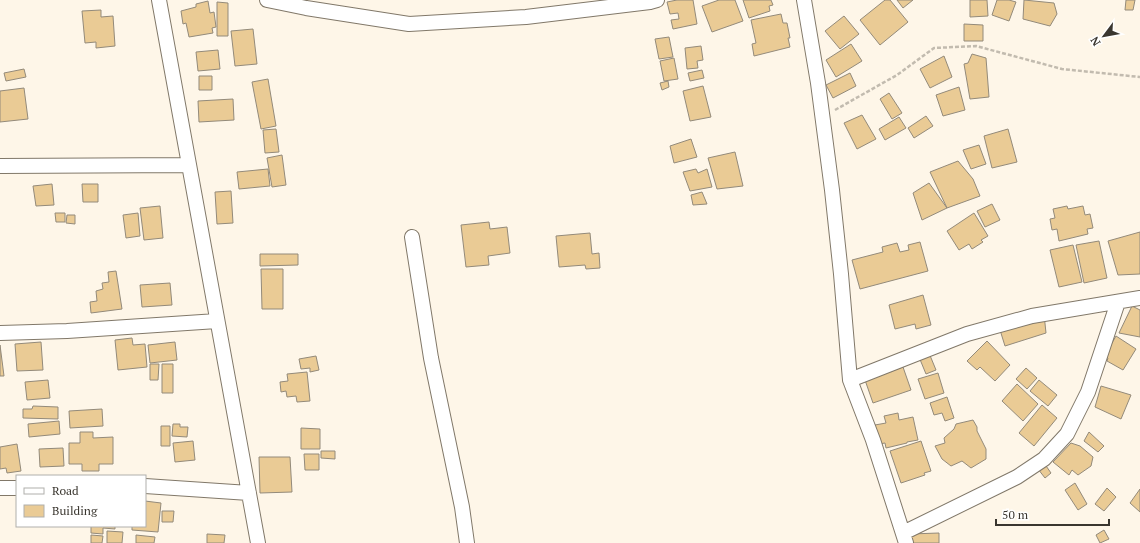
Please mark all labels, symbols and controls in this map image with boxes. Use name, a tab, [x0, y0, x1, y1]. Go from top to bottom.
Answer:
north arrow	[1084, 16, 1124, 56]
text: N	[1087, 33, 1104, 49]
legend	[16, 475, 146, 527]
text: Road	[52, 483, 79, 498]
scale bar	[996, 501, 1109, 527]
text: Building	[52, 503, 98, 518]
text: 50 m	[1002, 507, 1029, 522]

